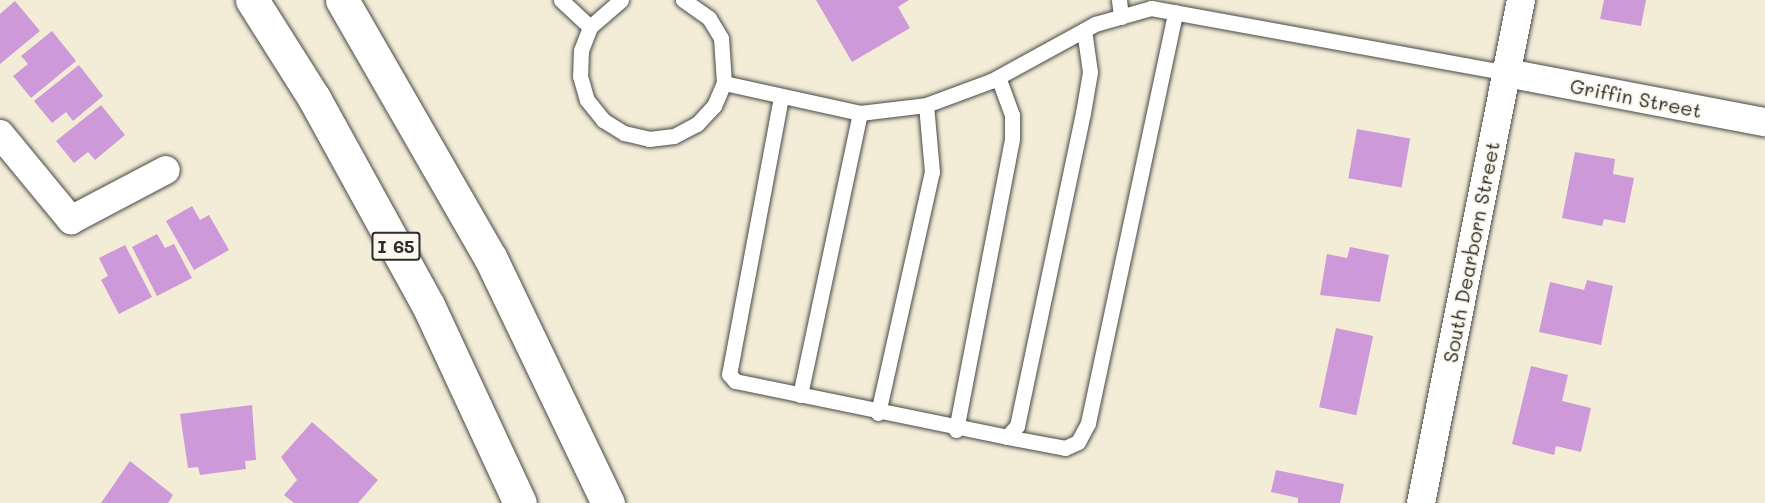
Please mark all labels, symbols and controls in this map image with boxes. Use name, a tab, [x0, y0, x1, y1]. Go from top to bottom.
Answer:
street label: Griffin Street	[1568, 73, 1704, 123]
street label: South Dearborn Street	[1438, 139, 1504, 365]
road number: I 65	[370, 231, 422, 261]

